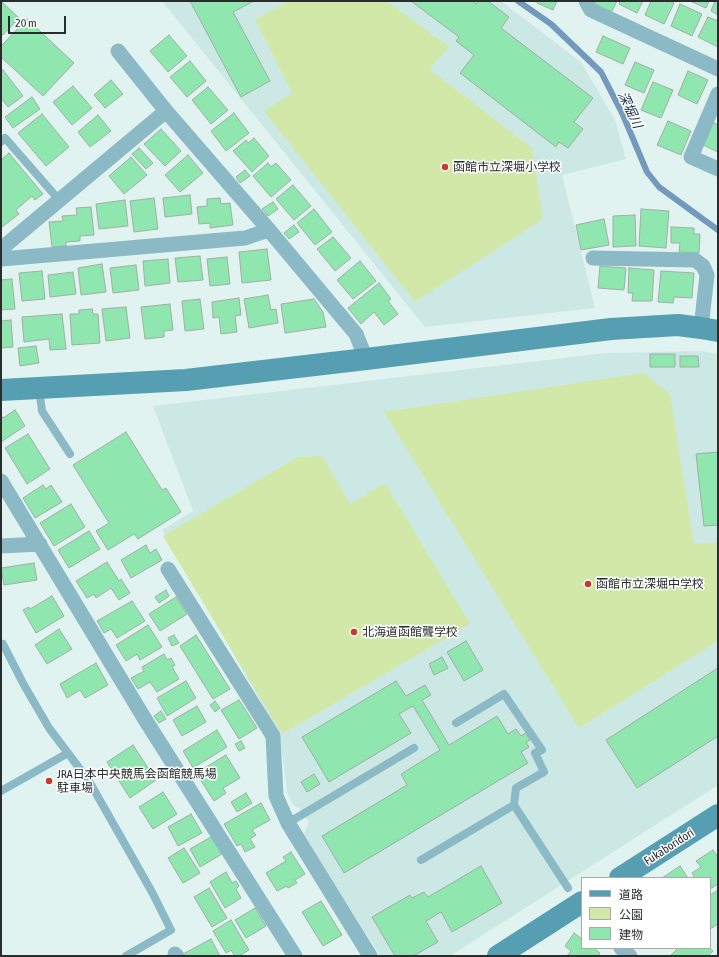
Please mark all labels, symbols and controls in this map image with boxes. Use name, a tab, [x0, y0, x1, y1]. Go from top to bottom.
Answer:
scale bar	[10, 8, 68, 34]
text: 20 m	[15, 16, 37, 30]
water label: 深堀川	[615, 89, 645, 131]
place label: 函館市立深堀小学校	[453, 160, 561, 174]
marker: 函館市立深堀小学校	[440, 162, 450, 172]
place label: 函館市立深堀中学校	[596, 577, 704, 591]
marker: 函館市立深堀中学校	[583, 579, 593, 589]
place label: 北海道函館聾学校	[362, 625, 458, 639]
marker: 北海道函館聾学校	[349, 627, 359, 637]
place label: JRA日本中央競馬会函館競馬場 駐車場	[57, 767, 217, 795]
marker: JRA日本中央競馬会函館競馬場 駐車場	[44, 776, 54, 786]
street label: Fukaboridori	[641, 826, 697, 868]
legend	[581, 877, 711, 949]
text: 道路	[619, 888, 643, 902]
text: 公園	[619, 908, 643, 922]
text: 建物	[619, 928, 643, 942]

